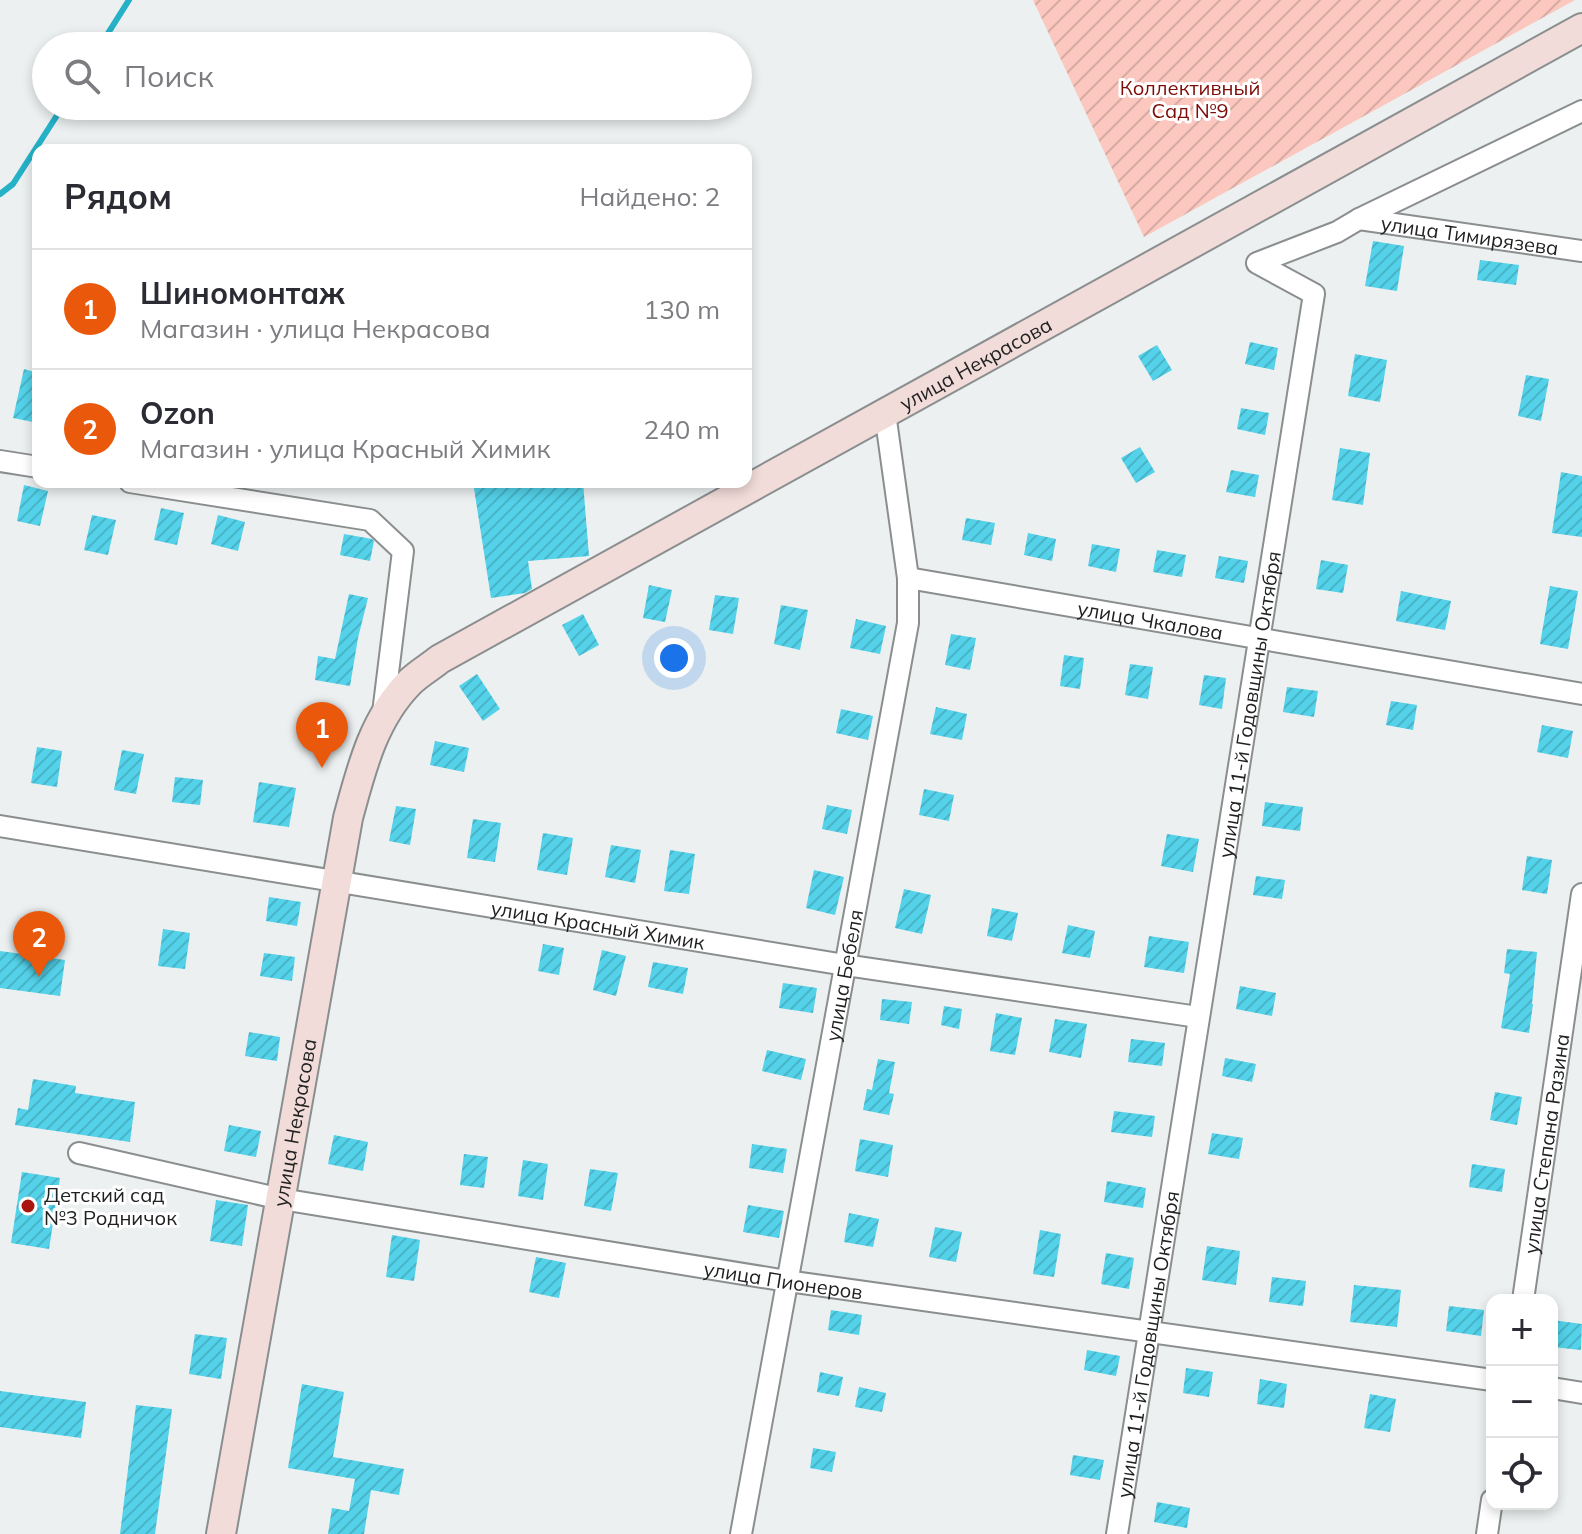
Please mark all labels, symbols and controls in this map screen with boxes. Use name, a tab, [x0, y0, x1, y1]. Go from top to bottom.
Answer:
search box	[32, 32, 752, 120]
icon: search	[60, 54, 104, 98]
text: Поиск	[124, 57, 214, 95]
park label: Коллективный Сад №9	[1120, 75, 1260, 123]
text: Рядом	[64, 175, 172, 218]
text: Найдено: 2	[580, 180, 720, 213]
street label: улица Тимирязева	[1379, 210, 1560, 260]
text: Шиномонтаж	[140, 274, 345, 312]
text: 1	[82, 293, 98, 326]
text: 130 m	[644, 293, 720, 326]
street label: улица Некрасова	[895, 311, 1056, 415]
text: Магазин · улица Некрасова	[140, 312, 491, 345]
text: Ozon	[140, 394, 215, 432]
text: 2	[82, 413, 98, 446]
text: 240 m	[644, 413, 720, 446]
text: Магазин · улица Красный Химик	[140, 432, 550, 465]
street label: улица 11-й Годовщины Октября	[1212, 549, 1286, 860]
street label: улица Чкалова	[1076, 595, 1225, 645]
your location	[654, 638, 694, 678]
pin: 1	[296, 702, 348, 768]
street label: улица Красный Химик	[489, 894, 707, 954]
street label: улица Бебеля	[819, 907, 868, 1043]
pin: 2	[13, 911, 65, 977]
street label: улица Степана Разина	[1517, 1032, 1574, 1255]
street label: улица Некрасова	[267, 1036, 321, 1208]
place label: Детский сад №3 Родничок	[44, 1182, 177, 1230]
street label: улица 11-й Годовщины Октября	[1110, 1189, 1184, 1500]
marker: Детский сад №3 Родничок	[19, 1197, 37, 1215]
street label: улица Пионеров	[702, 1255, 864, 1304]
map controls	[1486, 1294, 1558, 1510]
button: +	[1486, 1294, 1558, 1366]
button: −	[1486, 1366, 1558, 1438]
button: locate	[1486, 1438, 1558, 1510]

